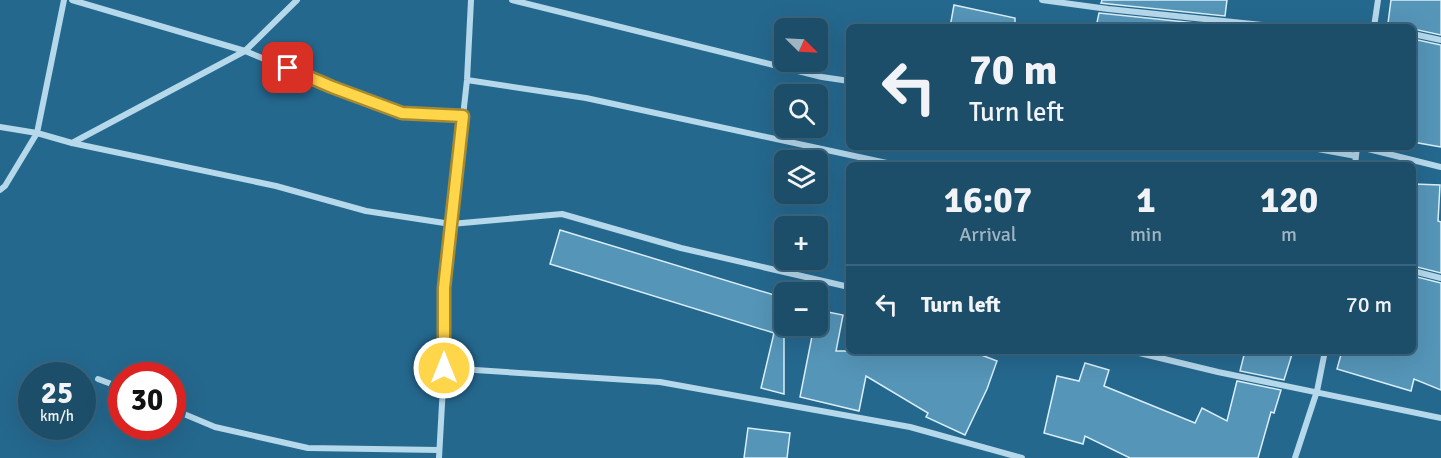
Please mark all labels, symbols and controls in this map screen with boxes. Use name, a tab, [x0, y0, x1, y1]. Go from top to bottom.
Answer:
north arrow	[774, 18, 828, 72]
map controls	[774, 18, 828, 336]
pin	[262, 42, 313, 93]
text: 70 m	[969, 45, 1058, 96]
icon: left	[870, 48, 948, 126]
icon: arrive	[271, 51, 304, 84]
button: search	[774, 84, 828, 138]
text: Turn left	[969, 96, 1064, 129]
button: layers	[774, 150, 828, 204]
text: 16:07	[944, 178, 1032, 223]
text: 1	[1136, 178, 1156, 223]
text: 120	[1260, 178, 1318, 223]
button: +	[774, 216, 828, 270]
text: Arrival	[959, 222, 1017, 247]
text: min	[1130, 222, 1162, 247]
text: m	[1281, 222, 1297, 247]
button: −	[774, 282, 828, 336]
icon: left	[870, 288, 903, 321]
text: Turn left	[921, 291, 1001, 318]
text: 70 m	[1346, 291, 1392, 318]
position arrow	[412, 336, 476, 400]
speed limit sign: 30	[108, 362, 186, 440]
text: 25	[41, 375, 73, 412]
text: km/h	[40, 407, 74, 425]

